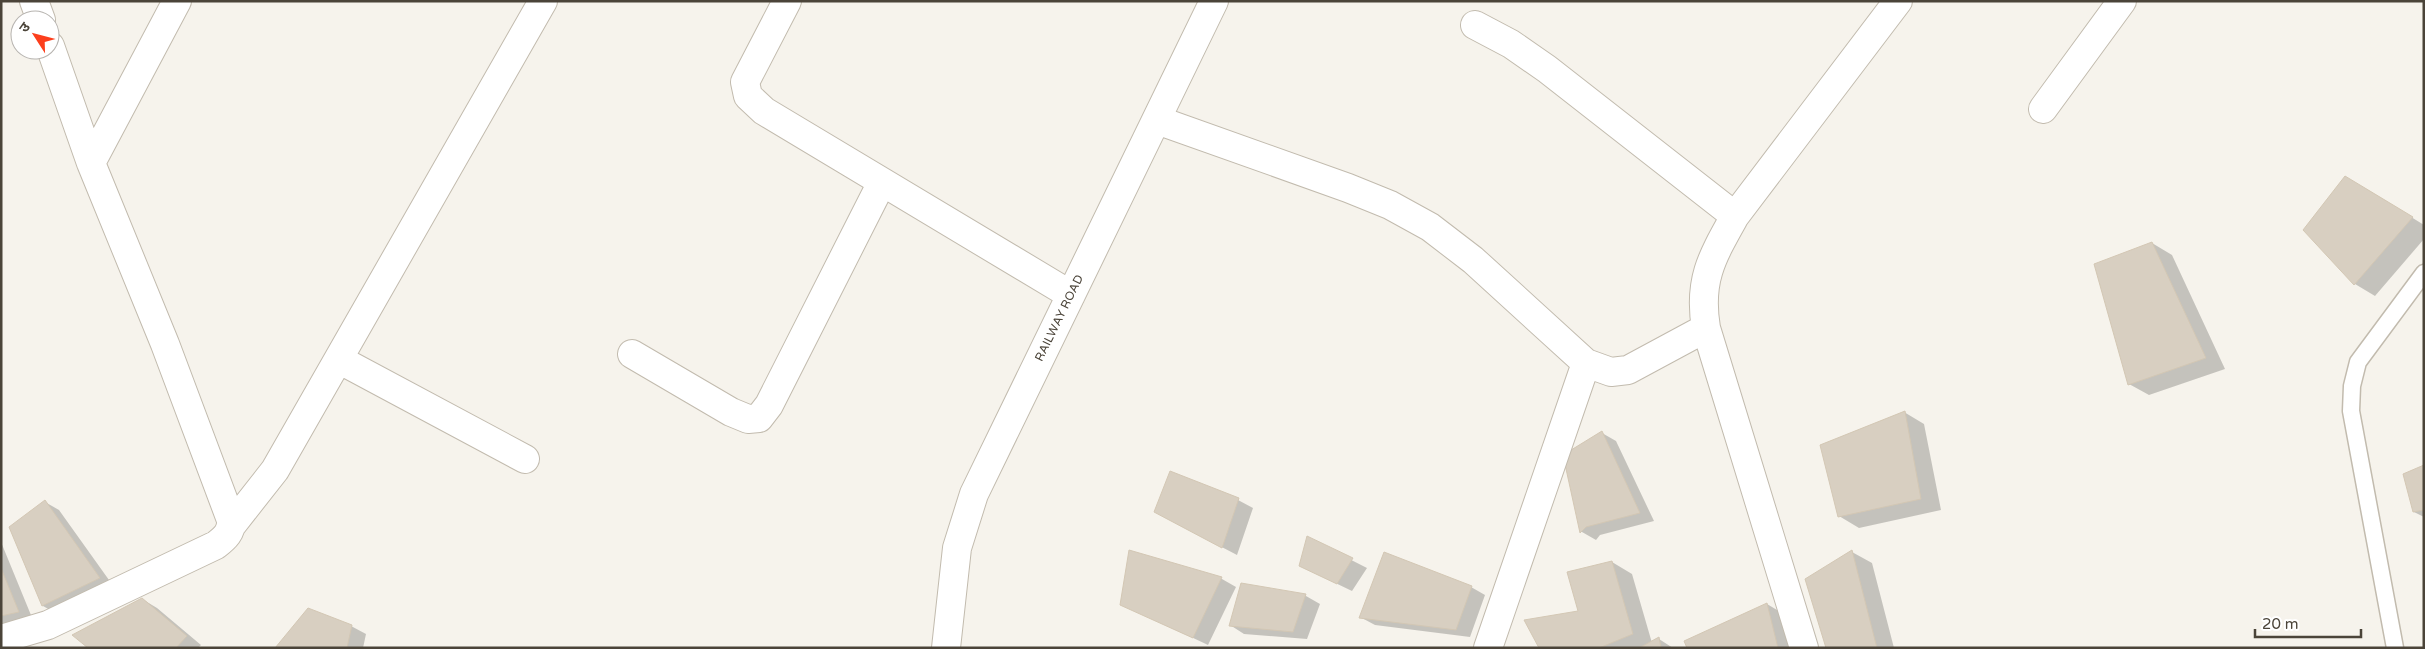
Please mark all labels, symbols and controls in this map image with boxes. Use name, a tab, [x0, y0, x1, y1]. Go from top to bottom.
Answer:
north arrow	[10, 10, 60, 60]
text: उ	[16, 19, 35, 36]
street label: RAILWAY ROAD	[1032, 272, 1086, 364]
scale bar	[2255, 606, 2361, 638]
text: 20 m	[2262, 615, 2299, 633]

